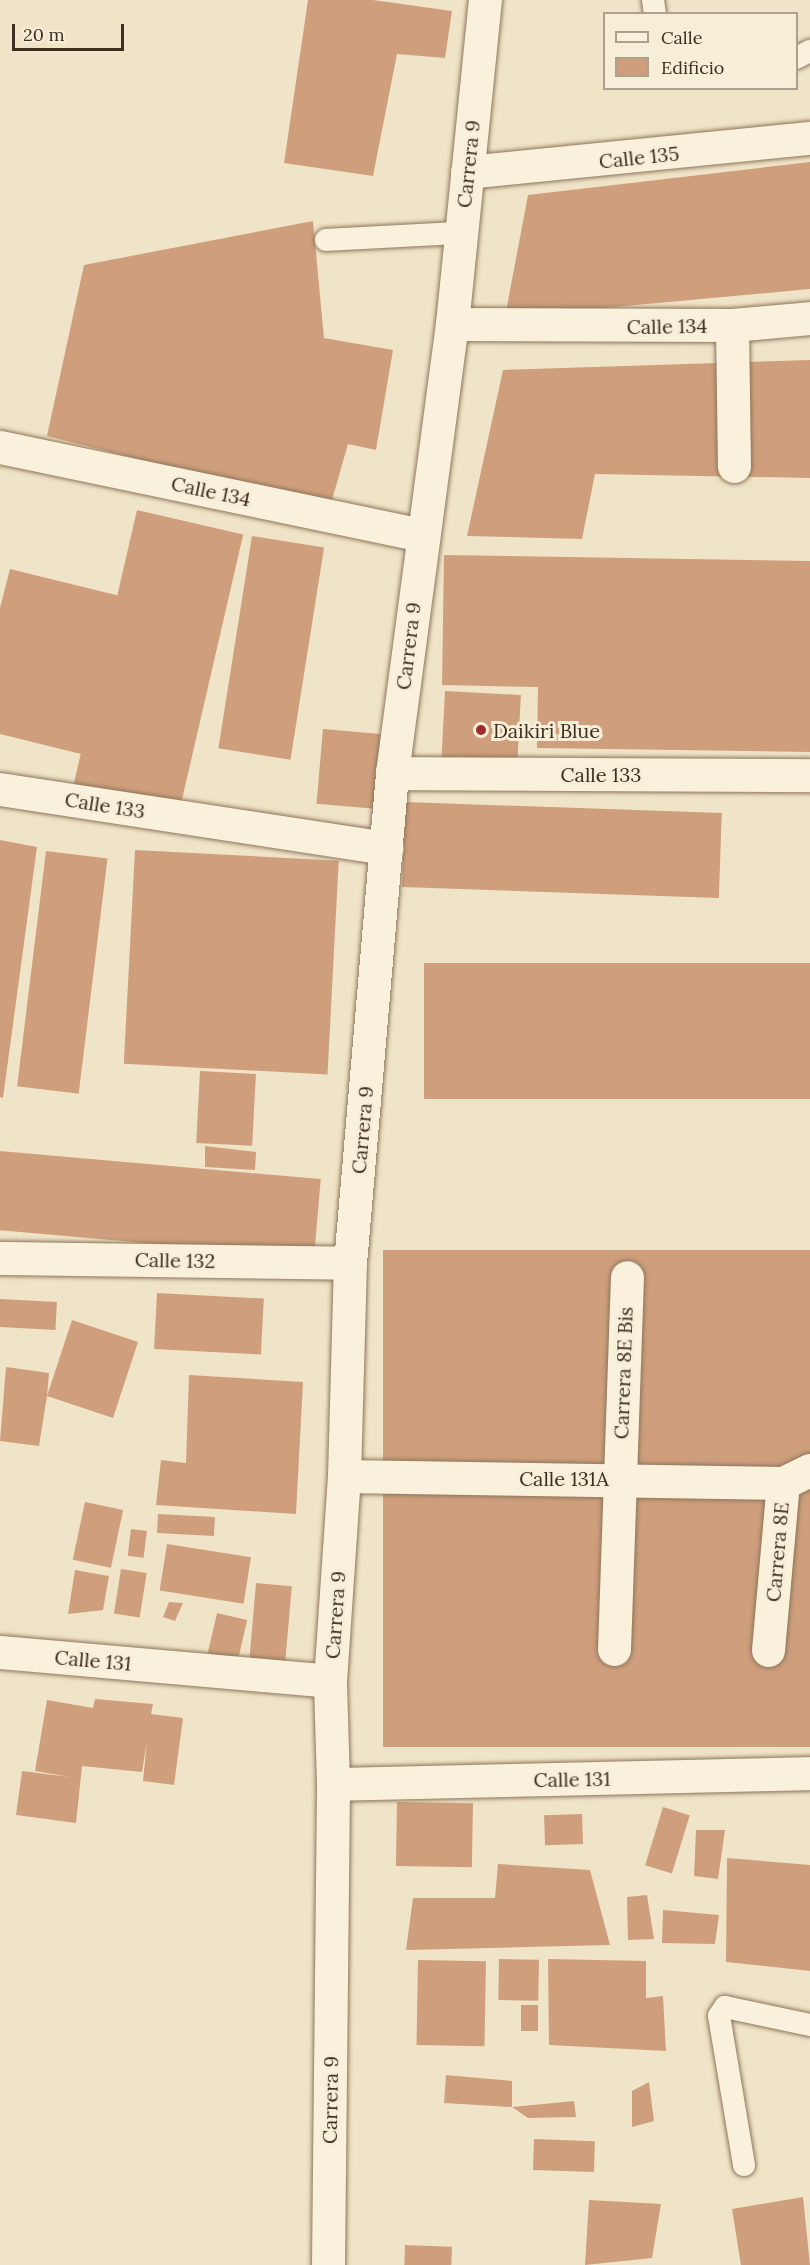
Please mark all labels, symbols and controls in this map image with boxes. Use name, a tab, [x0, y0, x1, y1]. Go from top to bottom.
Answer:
scale bar	[15, 12, 128, 50]
legend	[603, 12, 798, 90]
text: 20 m	[23, 23, 65, 46]
text: Calle	[661, 26, 702, 49]
text: Edificio	[661, 56, 724, 79]
street label: Carrera 9	[451, 119, 485, 209]
street label: Calle 135	[598, 141, 680, 173]
street label: Calle 134	[627, 313, 707, 339]
street label: Calle 134	[169, 471, 253, 511]
street label: Carrera 9	[391, 601, 425, 691]
place label: Daikiri Blue	[493, 718, 600, 742]
marker: Daikiri Blue	[474, 723, 488, 737]
street label: Calle 133	[561, 762, 641, 786]
street label: Calle 133	[63, 787, 147, 823]
street label: Carrera 9	[346, 1085, 378, 1175]
street label: Calle 132	[135, 1247, 215, 1273]
street label: Carrera 8E Bis	[609, 1306, 637, 1440]
street label: Calle 131A	[519, 1466, 609, 1490]
street label: Carrera 8E	[761, 1501, 793, 1603]
street label: Carrera 9	[320, 1570, 350, 1660]
street label: Calle 131	[54, 1645, 132, 1675]
street label: Calle 131	[533, 1766, 611, 1792]
street label: Carrera 9	[317, 2056, 343, 2144]

